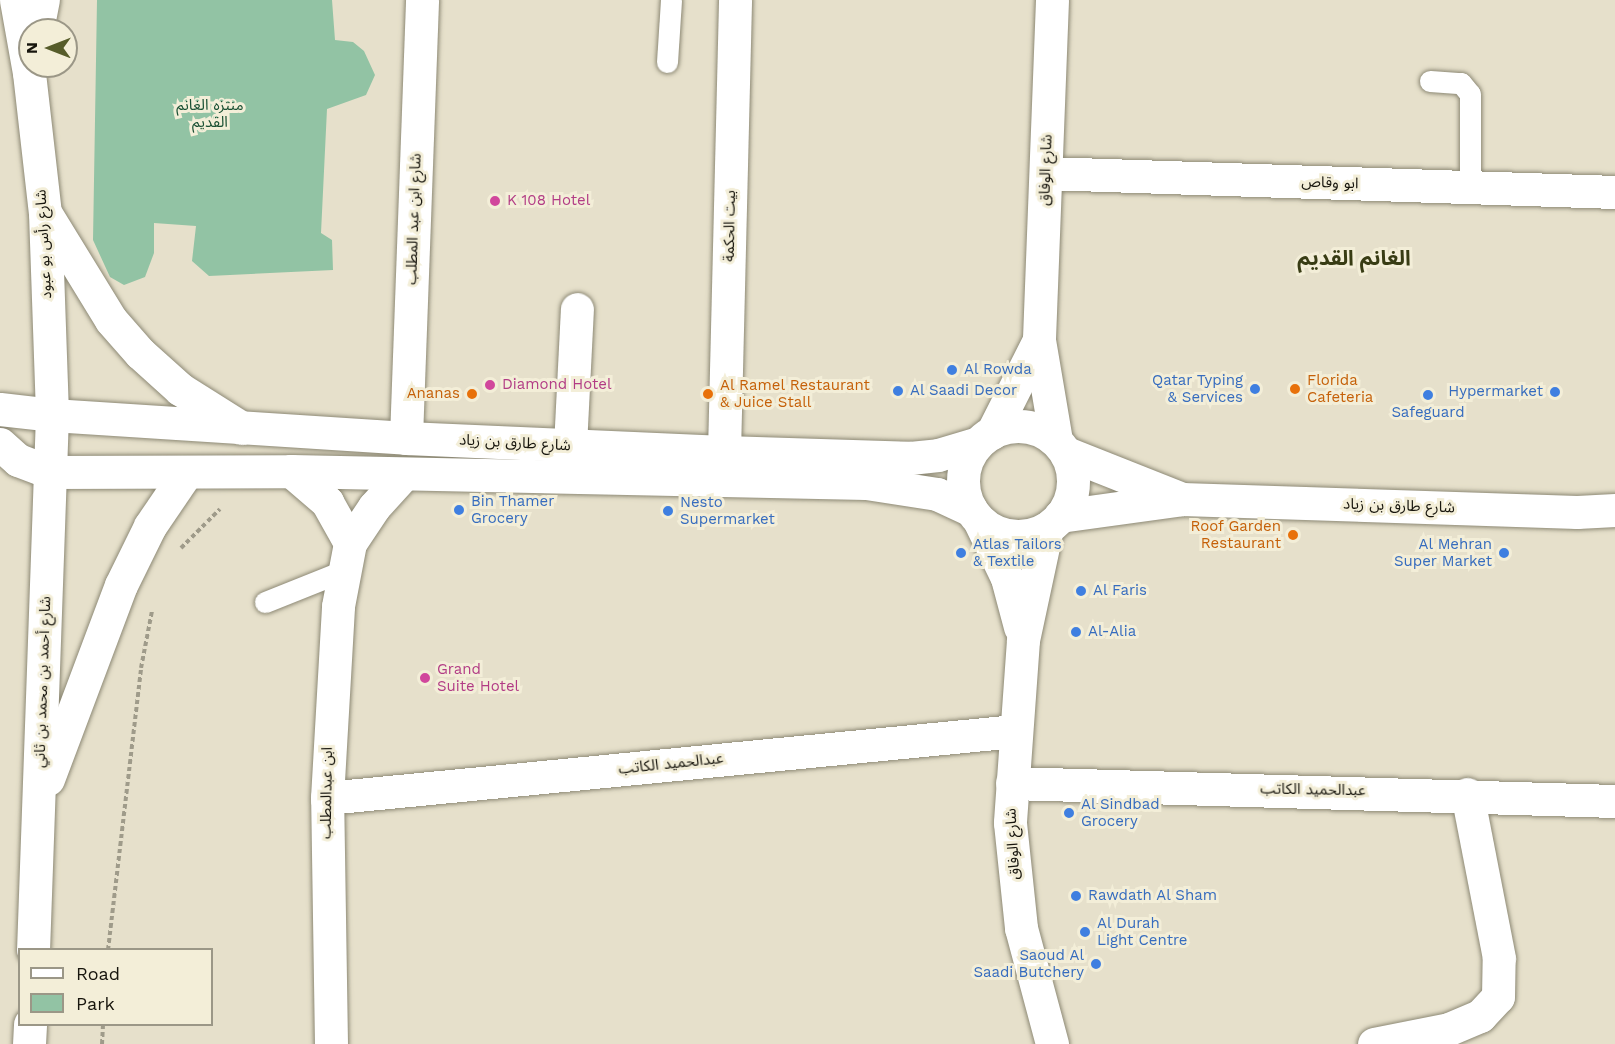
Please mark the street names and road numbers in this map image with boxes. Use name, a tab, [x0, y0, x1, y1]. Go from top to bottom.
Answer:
street label: شارع الوفاق	[1036, 134, 1056, 206]
street label: شارع ابن عبد المطلب	[403, 153, 425, 285]
street label: ابو وقاص	[1301, 173, 1359, 193]
street label: شارع رأس بو عبود	[32, 189, 56, 299]
street label: بيت الحكمة	[720, 190, 740, 262]
street label: شارع طارق بن زياد	[459, 431, 571, 455]
street label: شارع طارق بن زياد	[1343, 495, 1455, 517]
street label: شارع أحمد بن محمد بن ثاني	[31, 596, 55, 768]
street label: ابن عبدالمطلب	[317, 747, 337, 839]
street label: عبدالحميد الكاتب	[618, 750, 724, 778]
street label: عبدالحميد الكاتب	[1260, 780, 1366, 800]
street label: شارع الوفاق	[1002, 808, 1024, 880]

